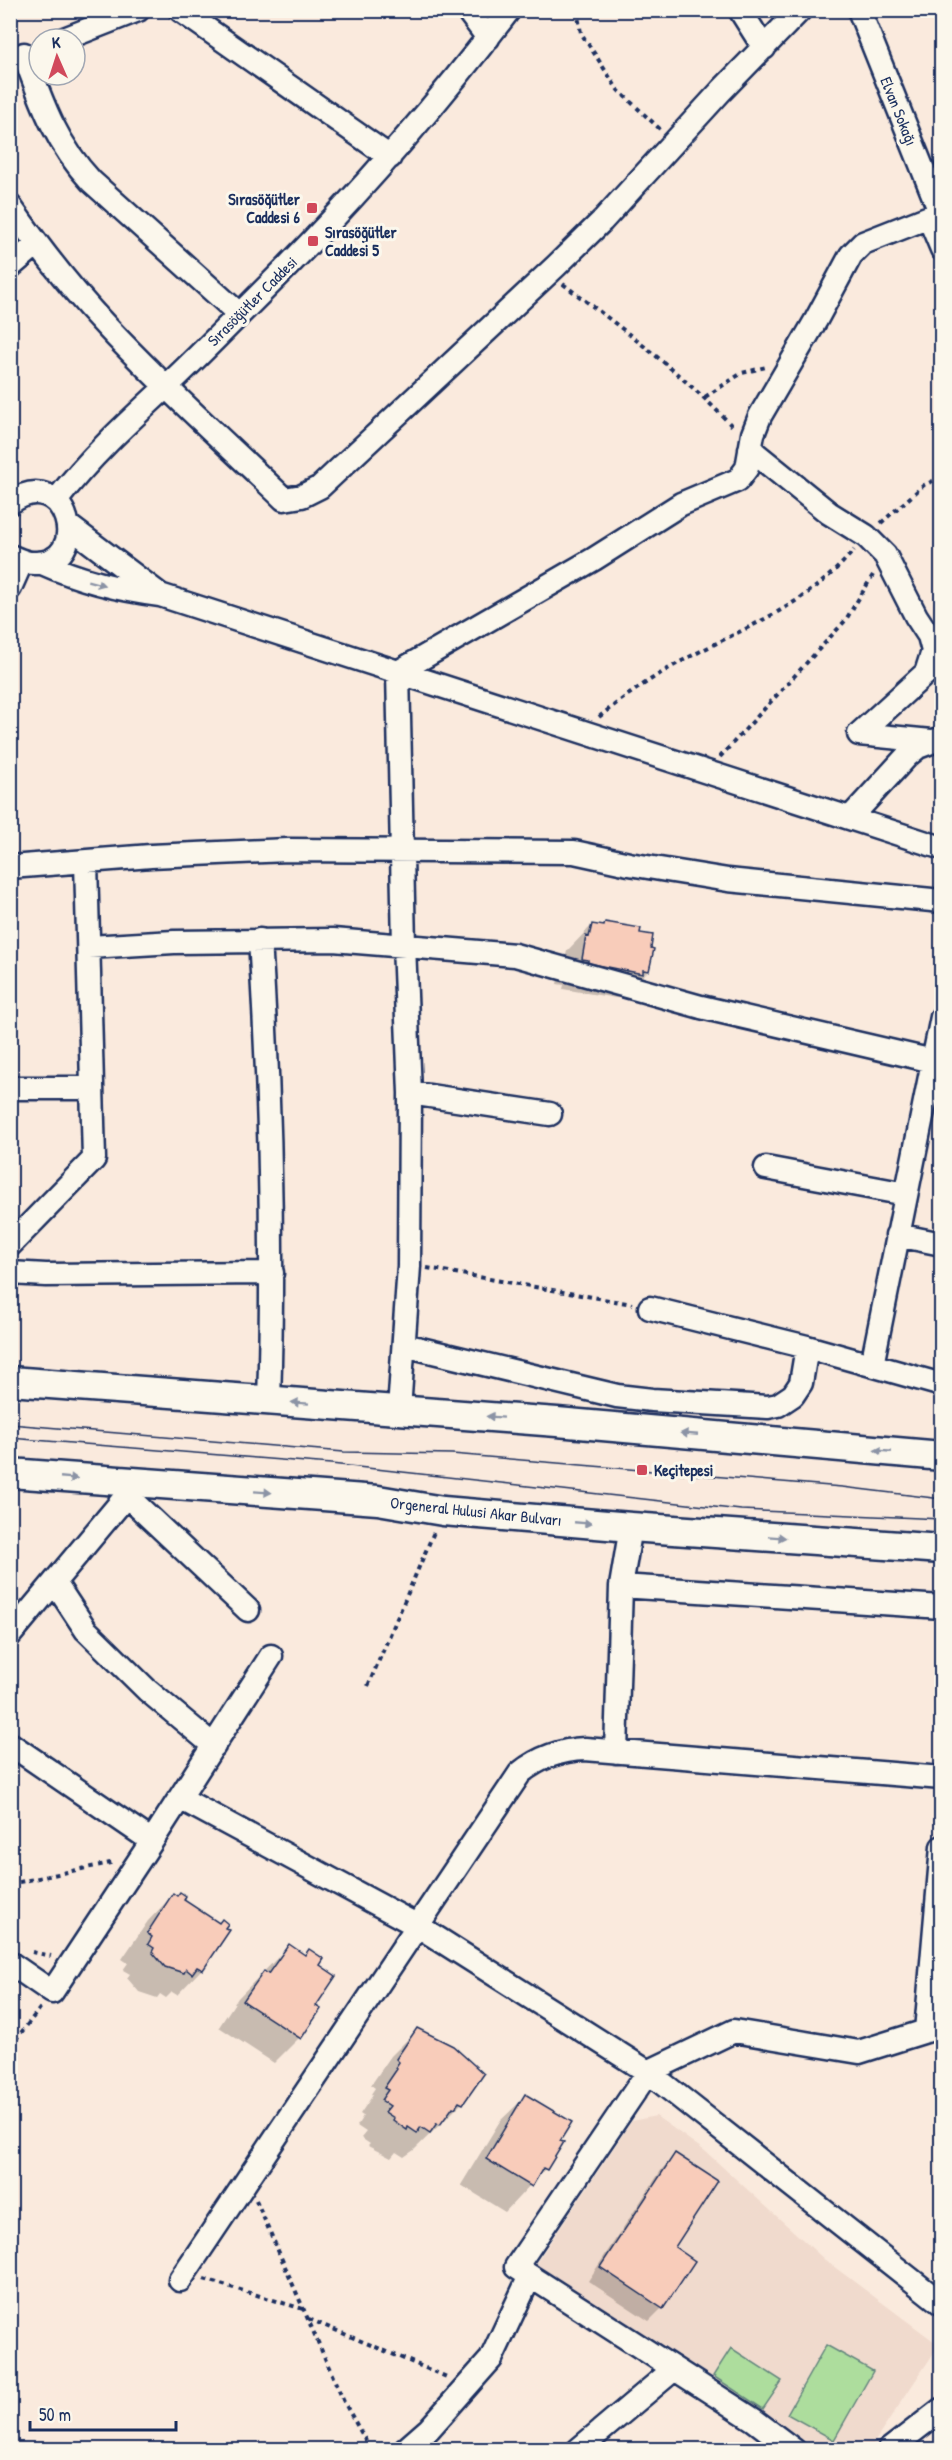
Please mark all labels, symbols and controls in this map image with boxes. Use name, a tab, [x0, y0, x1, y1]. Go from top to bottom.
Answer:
north arrow	[27, 27, 87, 87]
text: K	[51, 31, 62, 53]
street label: Elvan Sokağı	[875, 73, 923, 149]
place label: Sırasöğütler Caddesi 6	[228, 188, 301, 228]
marker: Sırasöğütler Caddesi 6	[305, 201, 319, 215]
place label: Sırasöğütler Caddesi 5	[325, 221, 398, 261]
marker: Sırasöğütler Caddesi 5	[306, 234, 320, 248]
street label: Sırasöğütler Caddesi	[202, 251, 302, 351]
one-way arrow	[88, 579, 106, 588]
one-way arrow	[291, 1398, 310, 1408]
one-way arrow	[485, 1413, 504, 1422]
one-way arrow	[679, 1429, 698, 1438]
one-way arrow	[874, 1446, 893, 1456]
place label: Keçitepesi	[654, 1459, 713, 1482]
marker: Keçitepesi	[635, 1463, 649, 1477]
one-way arrow	[59, 1473, 78, 1482]
one-way arrow	[254, 1487, 273, 1497]
street label: Orgeneral Hulusi Akar Bulvarı	[389, 1491, 563, 1531]
one-way arrow	[573, 1518, 592, 1528]
one-way arrow	[768, 1532, 787, 1542]
scale bar	[30, 2394, 176, 2432]
text: 50 m	[39, 2402, 71, 2427]

